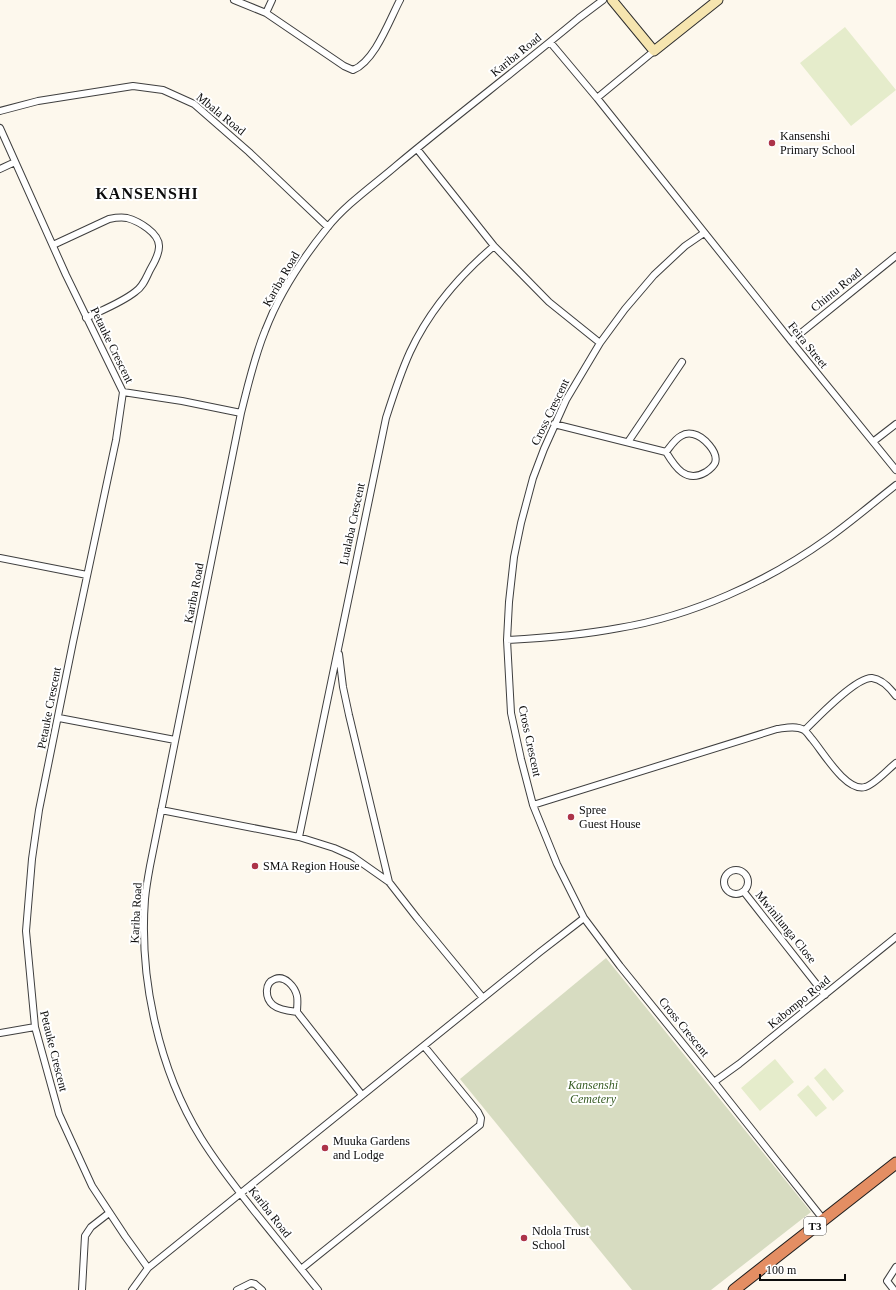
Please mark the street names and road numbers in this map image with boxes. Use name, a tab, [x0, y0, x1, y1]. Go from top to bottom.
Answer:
street label: Kariba Road	[488, 30, 544, 80]
street label: Mbala Road	[194, 90, 248, 138]
street label: Kariba Road	[260, 249, 302, 309]
street label: Chintu Road	[808, 265, 864, 315]
street label: Petauke Crescent	[88, 305, 137, 386]
street label: Feira Street	[785, 319, 831, 372]
street label: Cross Crescent	[528, 376, 572, 448]
street label: Lualaba Crescent	[336, 481, 368, 566]
street label: Kariba Road	[181, 562, 207, 624]
street label: Petauke Crescent	[34, 665, 64, 750]
street label: Cross Crescent	[516, 704, 545, 778]
street label: Kariba Road	[127, 882, 145, 944]
street label: Mwinilunga Close	[753, 888, 819, 966]
street label: Kabompo Road	[765, 973, 833, 1031]
street label: Cross Crescent	[656, 994, 713, 1060]
street label: Petauke Crescent	[37, 1009, 71, 1094]
street label: Kariba Road	[246, 1184, 294, 1240]
road number: T3	[804, 1217, 826, 1235]

